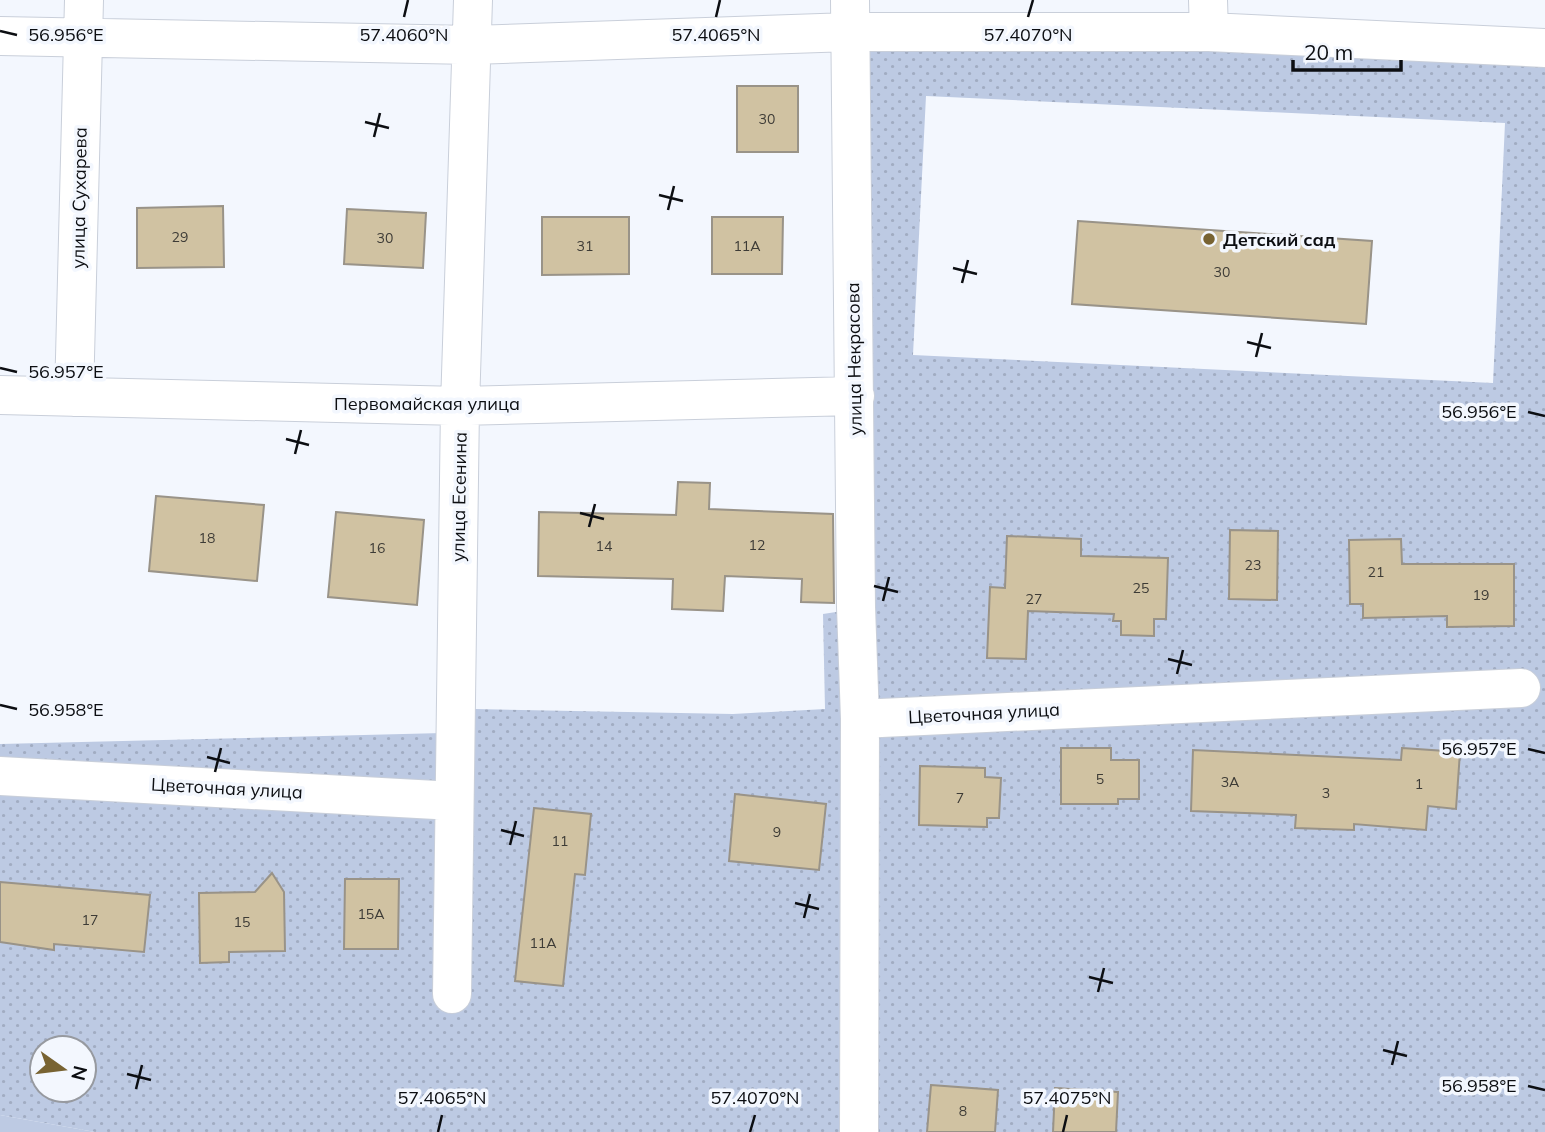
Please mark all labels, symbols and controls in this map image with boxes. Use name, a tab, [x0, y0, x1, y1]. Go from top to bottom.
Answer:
text: 56.956°E	[28, 23, 104, 46]
text: 57.4060°N	[359, 23, 449, 46]
text: 57.4065°N	[671, 23, 761, 46]
text: 57.4070°N	[983, 23, 1073, 46]
scale bar	[1293, 28, 1402, 72]
text: 20 m	[1304, 39, 1353, 65]
house number: 30	[759, 110, 775, 128]
street label: улица Сухарева	[66, 127, 92, 269]
house number: 29	[172, 228, 188, 246]
place label: Детский сад	[1223, 228, 1336, 251]
house number: 30	[377, 229, 393, 247]
marker: Детский сад	[1201, 231, 1217, 247]
house number: 31	[577, 237, 593, 255]
house number: 11А	[733, 237, 761, 255]
house number: 30	[1214, 263, 1230, 281]
street label: улица Некрасова	[841, 282, 867, 436]
text: 56.957°E	[28, 360, 104, 383]
street label: Первомайская улица	[334, 392, 520, 415]
text: 56.956°E	[1441, 400, 1517, 423]
street label: улица Есенина	[446, 432, 472, 562]
house number: 18	[199, 529, 215, 547]
house number: 12	[749, 536, 765, 554]
house number: 14	[596, 537, 613, 555]
house number: 16	[369, 539, 385, 557]
house number: 23	[1245, 556, 1261, 574]
house number: 21	[1368, 563, 1384, 581]
house number: 25	[1133, 579, 1149, 597]
house number: 19	[1473, 586, 1489, 604]
house number: 27	[1026, 590, 1042, 608]
text: 56.958°E	[28, 698, 104, 721]
street label: Цветочная улица	[907, 698, 1061, 728]
text: 56.957°E	[1441, 737, 1517, 760]
house number: 5	[1096, 770, 1104, 788]
street label: Цветочная улица	[150, 773, 304, 803]
house number: 3А	[1221, 773, 1240, 791]
house number: 1	[1415, 775, 1423, 793]
house number: 3	[1322, 784, 1330, 802]
house number: 7	[956, 789, 964, 807]
house number: 9	[773, 823, 781, 841]
house number: 11	[552, 832, 568, 850]
house number: 15А	[357, 905, 385, 923]
house number: 17	[82, 911, 98, 929]
house number: 15	[234, 913, 250, 931]
house number: 11А	[529, 934, 557, 952]
north arrow	[28, 1034, 98, 1104]
text: N	[66, 1063, 93, 1083]
text: 56.958°E	[1441, 1074, 1517, 1097]
text: 57.4065°N	[397, 1086, 487, 1109]
text: 57.4070°N	[710, 1086, 800, 1109]
text: 57.4075°N	[1022, 1086, 1112, 1109]
house number: 8	[959, 1102, 967, 1120]

